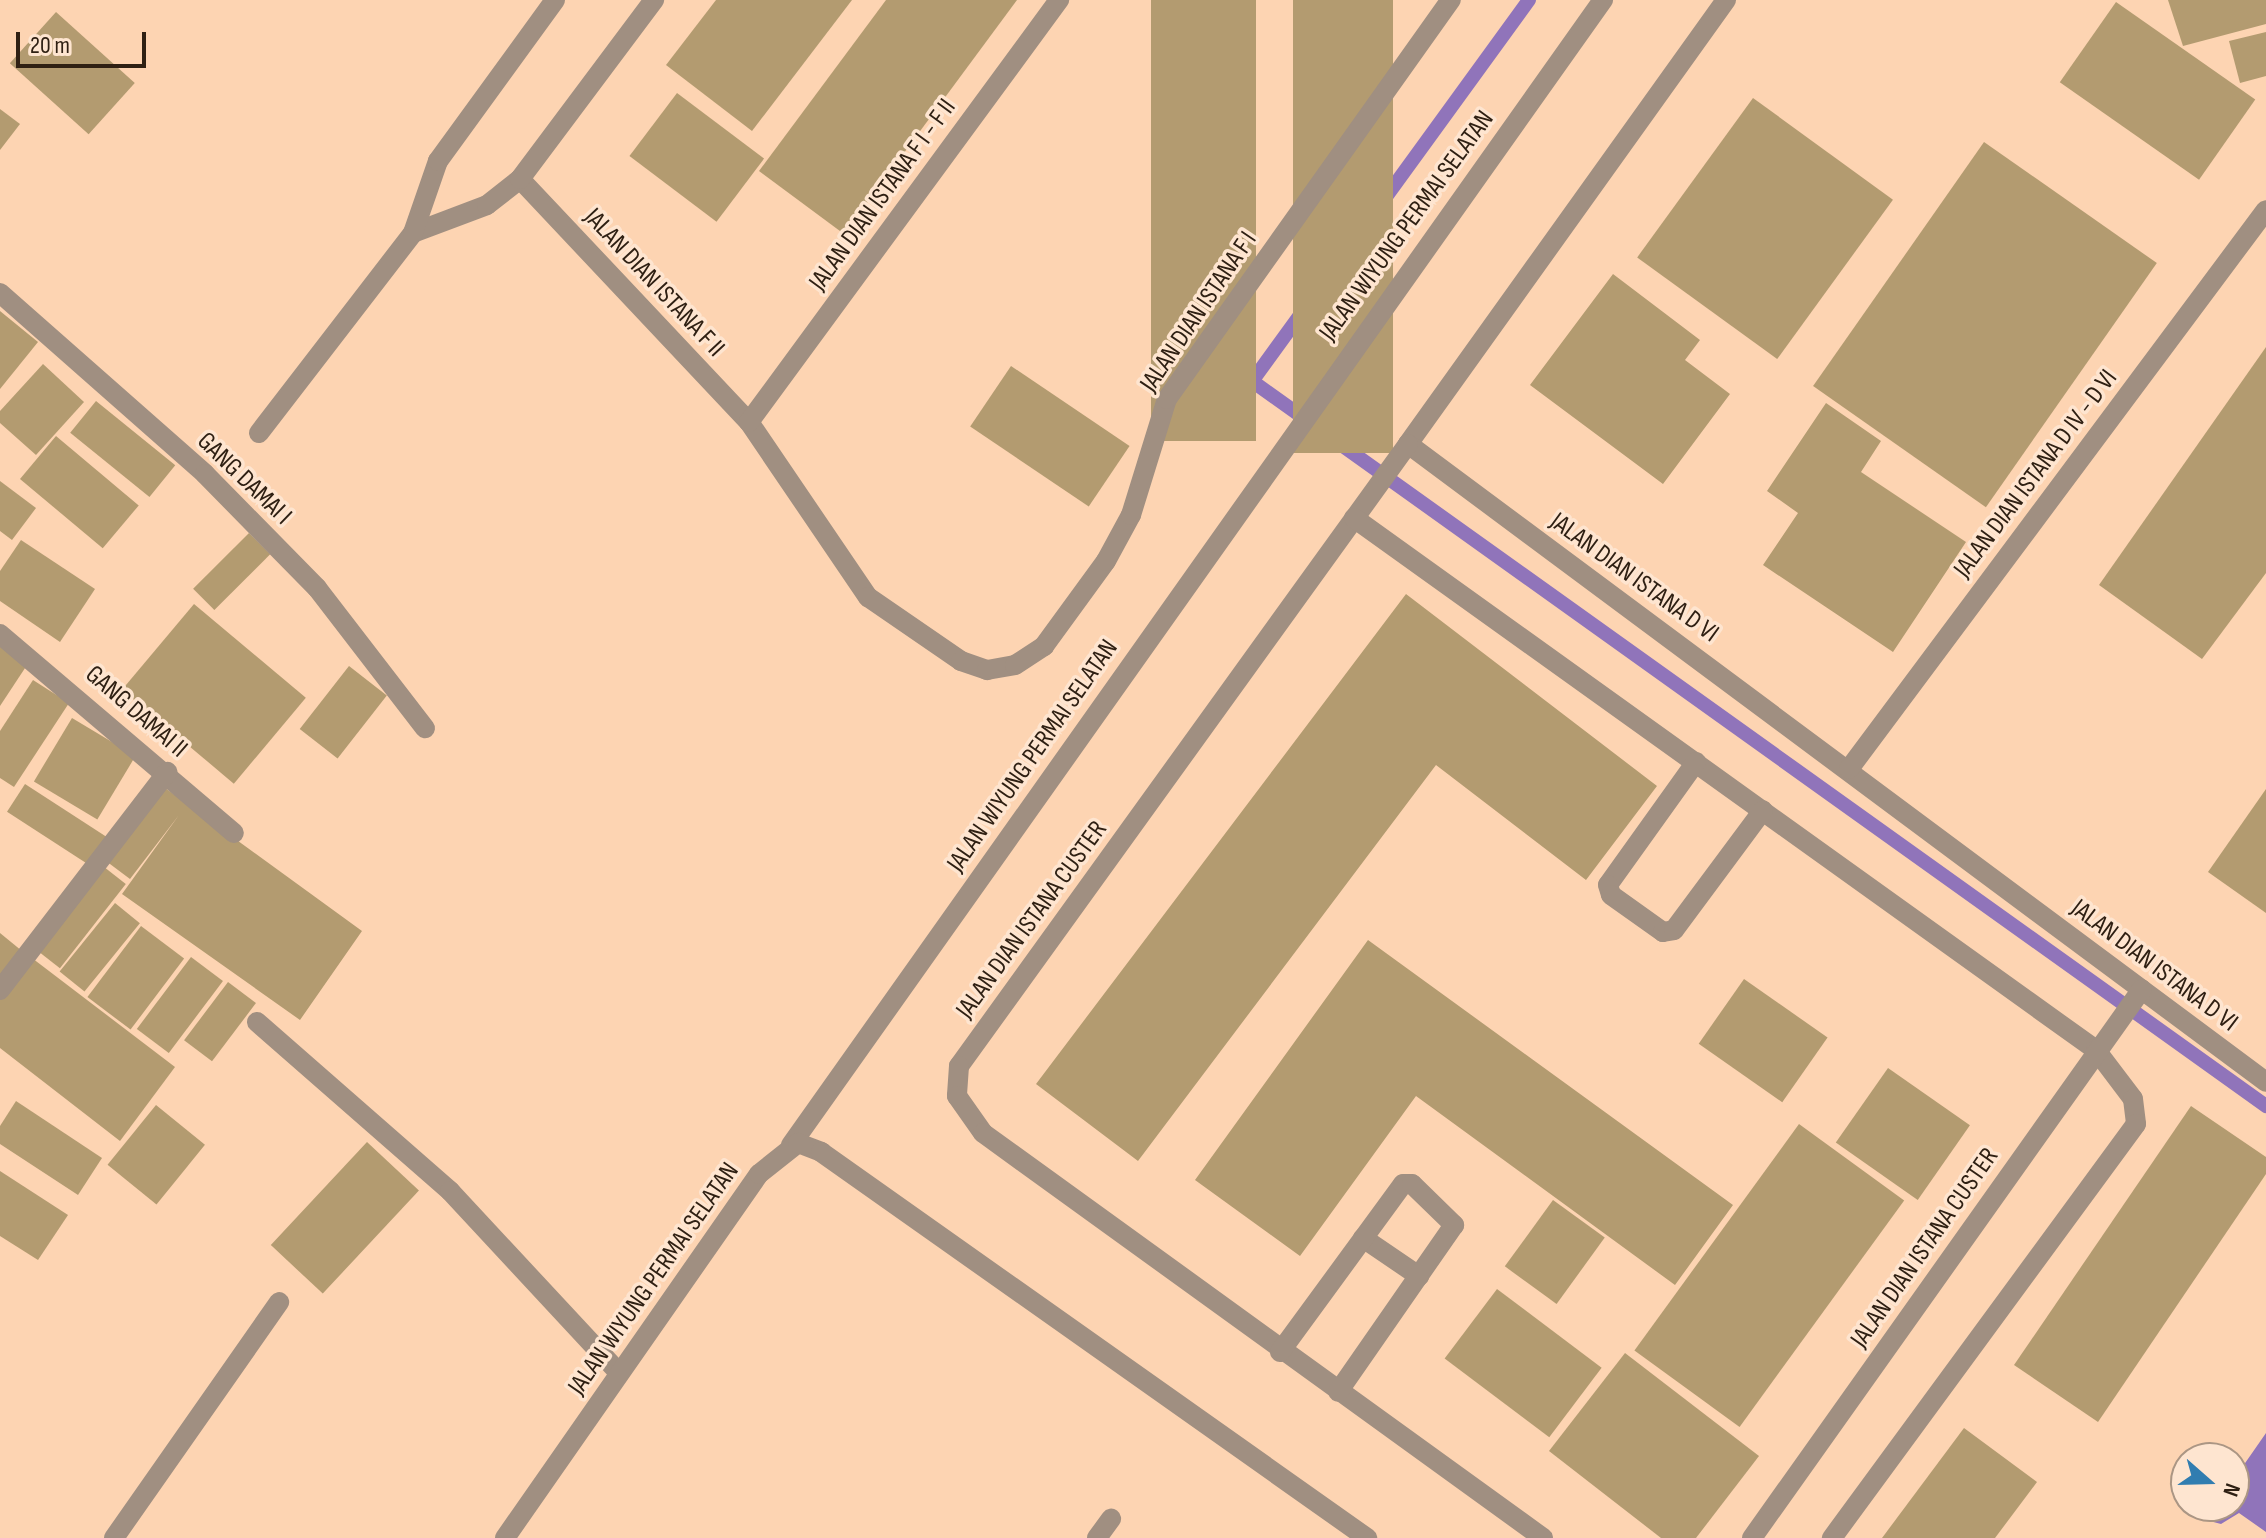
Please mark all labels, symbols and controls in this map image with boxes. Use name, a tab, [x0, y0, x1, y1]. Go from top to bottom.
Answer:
scale bar	[20, 16, 150, 66]
text: 20 m	[30, 31, 70, 60]
street label: JALAN DIAN ISTANA F I - F II	[803, 93, 963, 297]
street label: JALAN WIYUNG PERMAI SELATAN	[1313, 105, 1501, 347]
street label: JALAN DIAN ISTANA F II	[577, 202, 731, 364]
street label: JALAN DIAN ISTANA F I	[1134, 226, 1264, 398]
street label: JALAN DIAN ISTANA D IV - D VI	[1948, 364, 2124, 584]
street label: GANG DAMAI I	[190, 426, 298, 532]
street label: JALAN DIAN ISTANA D VI	[1544, 506, 1724, 650]
street label: JALAN WIYUNG PERMAI SELATAN	[941, 634, 1125, 878]
street label: GANG DAMAI II	[79, 659, 193, 765]
street label: JALAN DIAN ISTANA CUSTER	[950, 815, 1114, 1025]
street label: JALAN DIAN ISTANA D VI	[2064, 893, 2244, 1039]
street label: JALAN DIAN ISTANA CUSTER	[1844, 1142, 2006, 1354]
street label: JALAN WIYUNG PERMAI SELATAN	[562, 1157, 746, 1401]
north arrow	[2170, 1442, 2250, 1522]
text: N	[2216, 1480, 2246, 1500]

